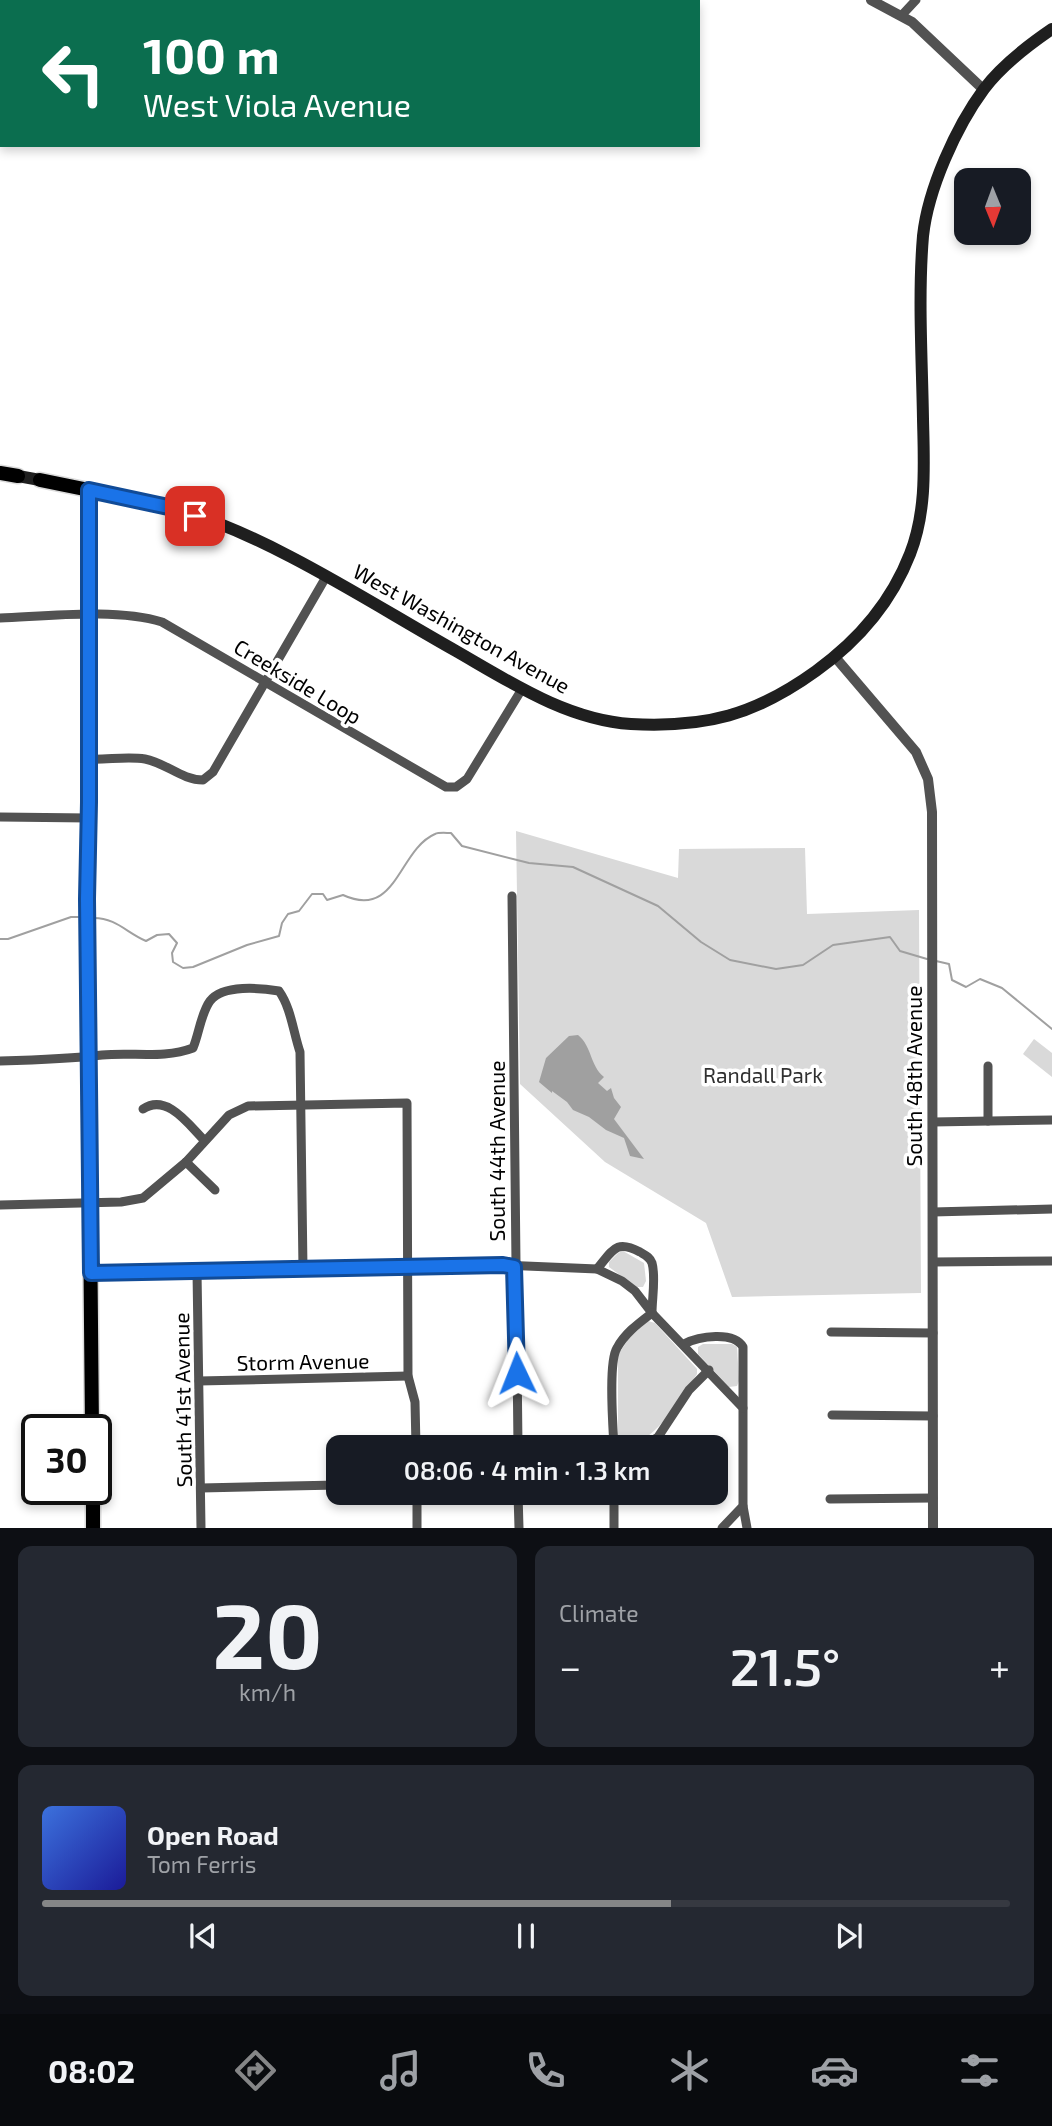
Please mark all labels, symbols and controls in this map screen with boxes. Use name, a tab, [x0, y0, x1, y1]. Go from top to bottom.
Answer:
text: 100 m	[143, 25, 280, 84]
icon: left	[28, 28, 119, 119]
text: West Viola Avenue	[143, 85, 411, 123]
north arrow	[954, 168, 1031, 245]
map controls	[954, 168, 1031, 245]
pin	[165, 486, 225, 546]
icon: arrive	[176, 497, 214, 535]
street label: West Washington Avenue	[349, 558, 575, 698]
street label: Creekside Loop	[230, 633, 366, 729]
street label: South 48th Avenue	[901, 986, 926, 1166]
street label: South 44th Avenue	[484, 1060, 509, 1242]
park label: Randall Park	[703, 1062, 823, 1087]
street label: South 41st Avenue	[168, 1312, 196, 1488]
position arrow	[480, 1336, 554, 1410]
street label: Storm Avenue	[236, 1347, 370, 1375]
speed limit sign: 30	[21, 1414, 112, 1505]
text: 08:06 · 4 min · 1.3 km	[404, 1454, 650, 1485]
text: 20	[212, 1578, 323, 1687]
text: Climate	[559, 1599, 639, 1627]
text: 21.5°	[730, 1634, 840, 1696]
text: −	[559, 1643, 581, 1689]
text: +	[989, 1643, 1010, 1689]
text: km/h	[239, 1678, 296, 1706]
text: Open Road	[147, 1819, 279, 1850]
text: Tom Ferris	[147, 1850, 256, 1878]
icon: previous	[184, 1917, 222, 1955]
icon: pause	[507, 1917, 545, 1955]
icon: next	[830, 1917, 868, 1955]
icon: directions	[231, 2046, 280, 2095]
icon: music	[376, 2046, 425, 2095]
icon: phone	[521, 2046, 570, 2095]
icon: climate	[665, 2046, 714, 2095]
icon: car	[810, 2046, 859, 2095]
icon: filters	[955, 2046, 1004, 2095]
text: 08:02	[48, 2051, 135, 2089]

